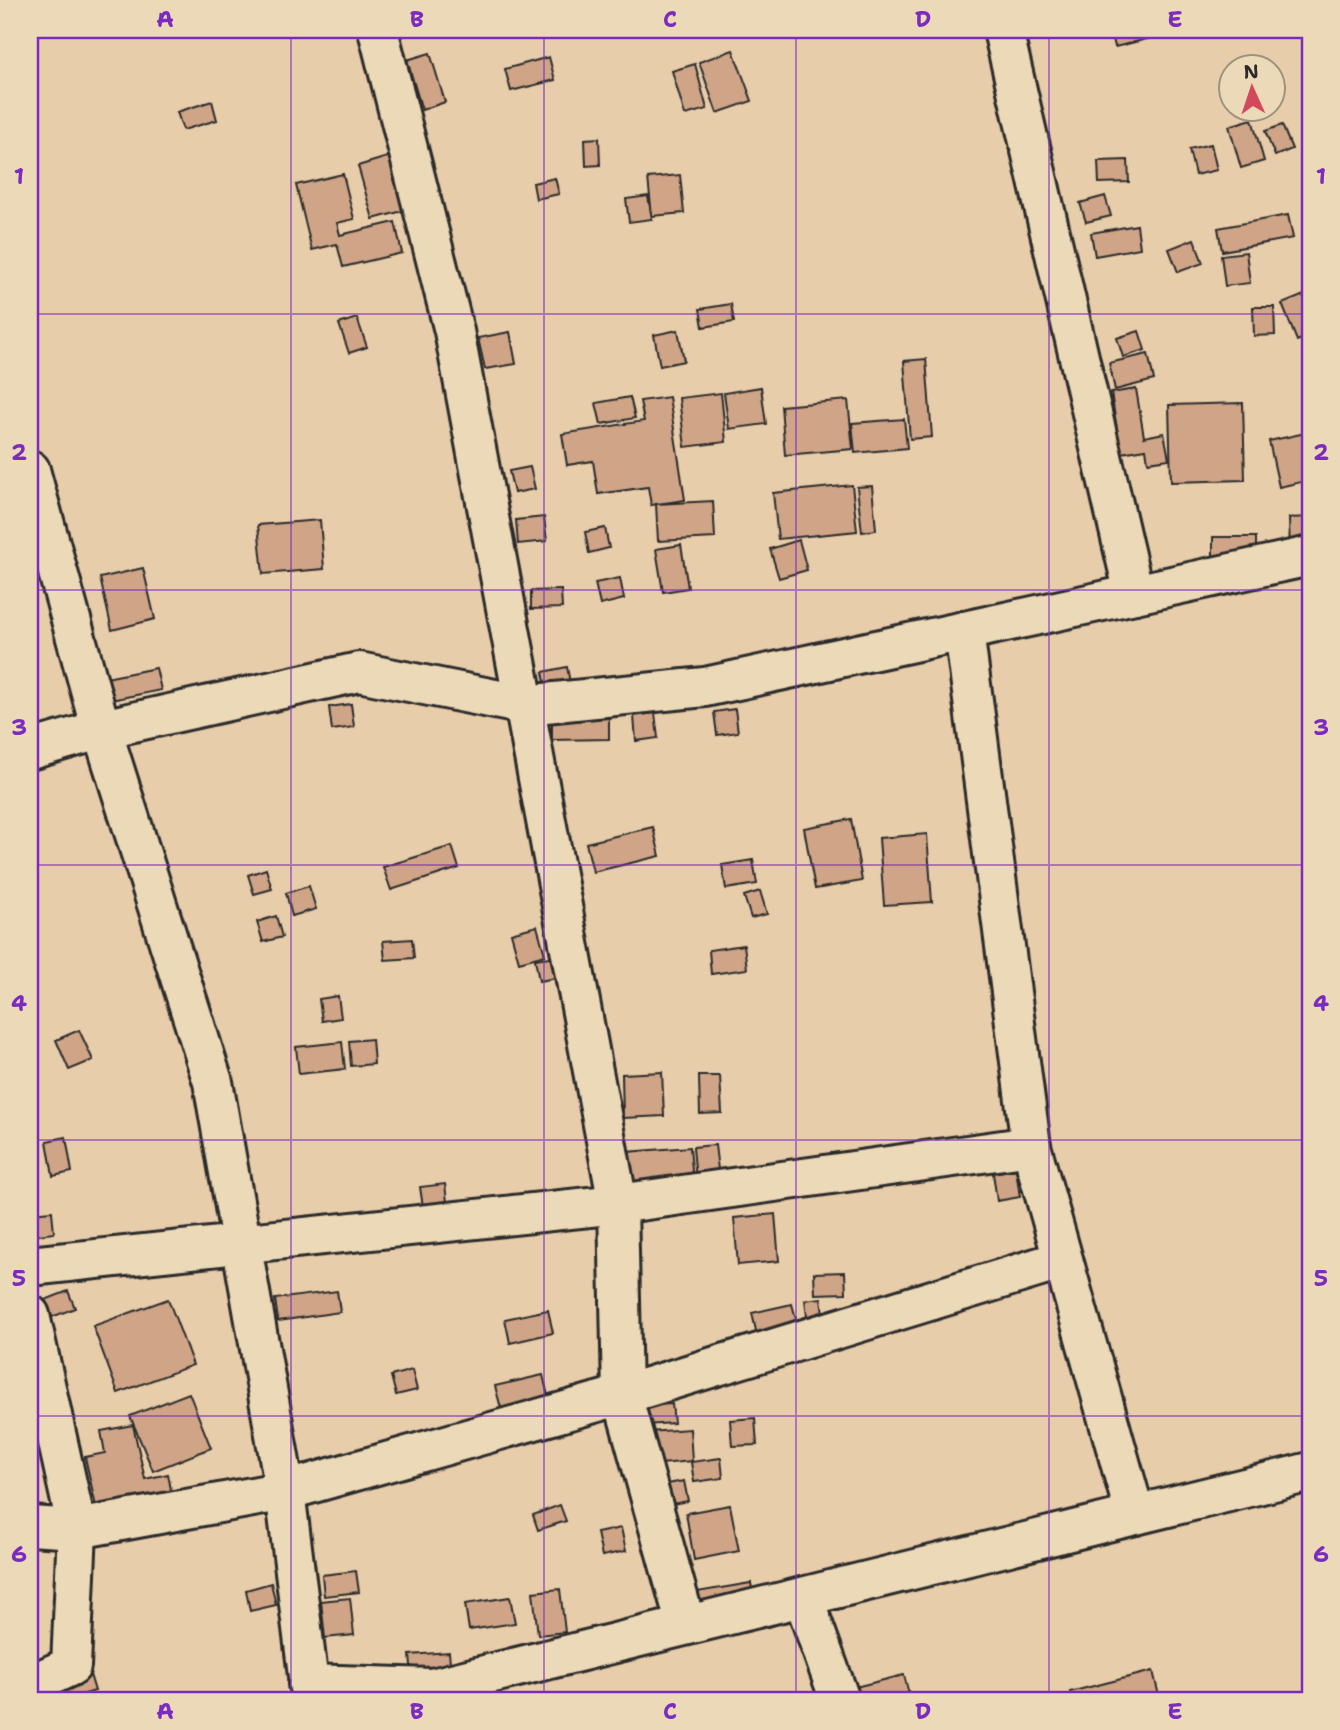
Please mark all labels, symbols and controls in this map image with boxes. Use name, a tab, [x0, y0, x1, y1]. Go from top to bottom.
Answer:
text: A	[156, 4, 174, 34]
text: B	[410, 4, 424, 34]
text: C	[663, 4, 677, 34]
text: D	[915, 4, 931, 34]
text: E	[1167, 4, 1183, 34]
north arrow	[1218, 52, 1288, 122]
text: N	[1243, 59, 1259, 84]
text: 1	[14, 161, 24, 191]
text: 1	[1316, 161, 1326, 191]
text: 2	[11, 437, 27, 467]
text: 2	[1313, 437, 1329, 467]
text: 3	[11, 712, 27, 742]
text: 3	[1313, 712, 1329, 742]
text: 4	[11, 988, 27, 1018]
text: 4	[1313, 988, 1329, 1018]
text: 5	[12, 1263, 26, 1293]
text: 5	[1314, 1263, 1328, 1293]
text: 6	[11, 1539, 27, 1569]
text: 6	[1313, 1539, 1329, 1569]
text: A	[156, 1696, 174, 1726]
text: B	[410, 1696, 424, 1726]
text: C	[663, 1696, 677, 1726]
text: D	[915, 1696, 931, 1726]
text: E	[1167, 1696, 1183, 1726]

